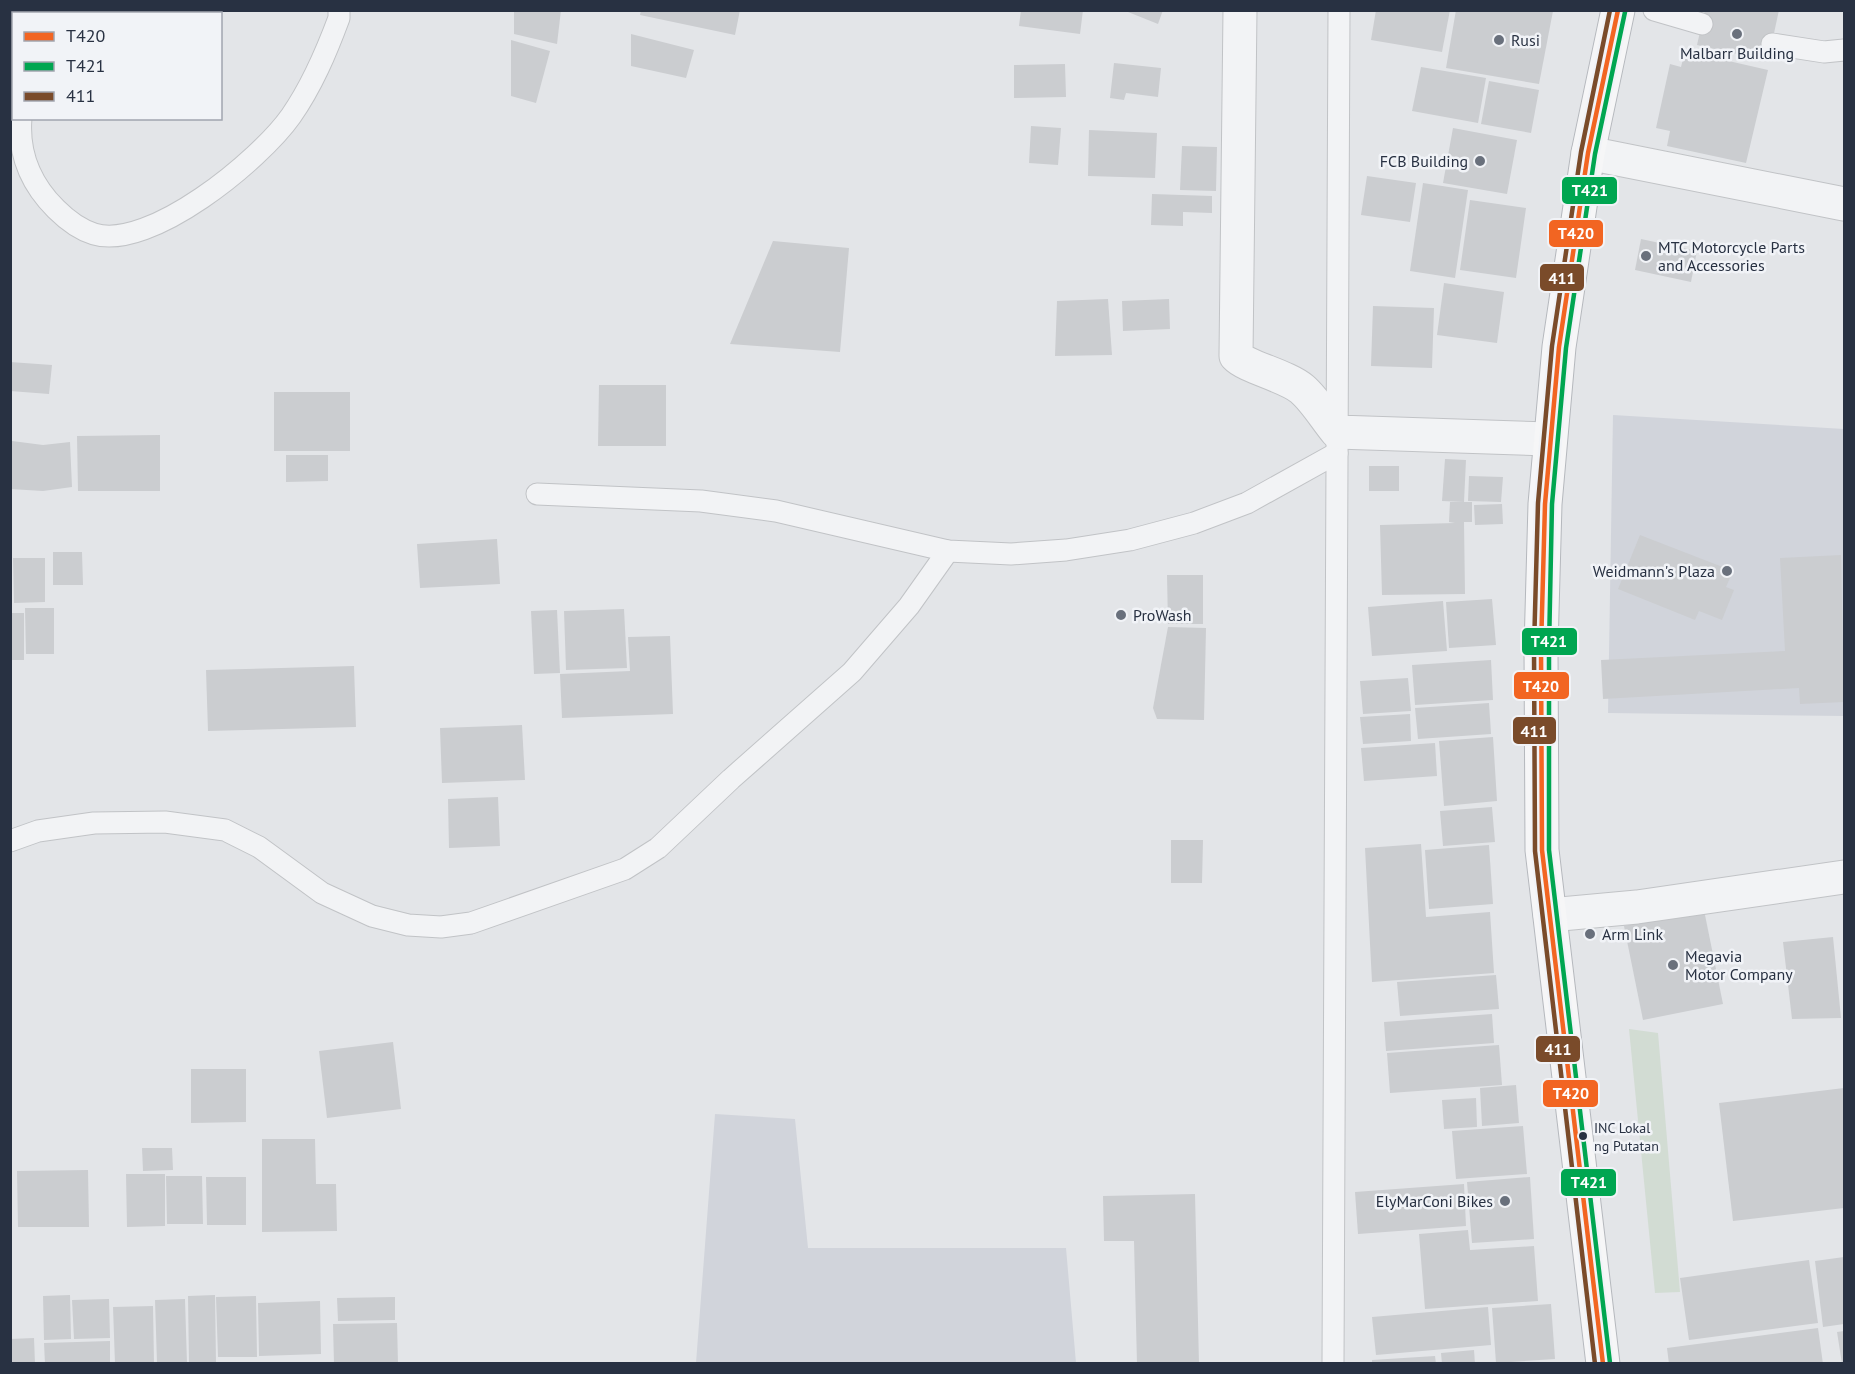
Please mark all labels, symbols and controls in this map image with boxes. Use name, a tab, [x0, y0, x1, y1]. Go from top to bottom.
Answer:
legend	[12, 12, 222, 120]
text: T420	[66, 24, 106, 47]
marker: Malbarr Building	[1730, 27, 1744, 41]
place label: Rusi	[1511, 30, 1540, 50]
marker: Rusi	[1492, 33, 1506, 47]
place label: Malbarr Building	[1680, 43, 1794, 63]
text: T421	[66, 54, 105, 77]
text: 411	[66, 84, 95, 107]
place label: FCB Building	[1380, 151, 1468, 171]
marker: FCB Building	[1473, 154, 1487, 168]
line badge: T421	[1561, 176, 1618, 205]
text: T421	[1572, 180, 1608, 200]
line badge: T420	[1548, 219, 1604, 248]
text: T420	[1558, 223, 1594, 243]
place label: MTC Motorcycle Parts and Accessories	[1658, 237, 1805, 275]
marker: MTC Motorcycle Parts and Accessories	[1639, 249, 1653, 263]
line badge: 411	[1539, 263, 1585, 292]
text: 411	[1548, 268, 1576, 288]
place label: Weidmann's Plaza	[1593, 561, 1715, 581]
marker: Weidmann's Plaza	[1720, 564, 1734, 578]
place label: ProWash	[1133, 605, 1191, 625]
marker: ProWash	[1114, 608, 1128, 622]
line badge: T421	[1521, 627, 1578, 656]
text: T421	[1531, 631, 1567, 651]
line badge: T420	[1513, 671, 1570, 700]
text: T420	[1523, 676, 1559, 696]
line badge: 411	[1512, 716, 1557, 745]
text: 411	[1520, 721, 1548, 741]
place label: Arm Link	[1602, 924, 1663, 944]
marker: Arm Link	[1583, 927, 1597, 941]
place label: Megavia Motor Company	[1685, 946, 1793, 984]
marker: Megavia Motor Company	[1666, 958, 1680, 972]
line badge: 411	[1535, 1035, 1581, 1063]
text: 411	[1544, 1039, 1572, 1059]
line badge: T420	[1542, 1079, 1599, 1108]
text: T420	[1553, 1083, 1589, 1103]
place label: INC Lokal ng Putatan	[1594, 1119, 1659, 1155]
marker: INC Lokal ng Putatan	[1577, 1130, 1589, 1142]
line badge: T421	[1560, 1168, 1617, 1197]
text: T421	[1571, 1172, 1607, 1192]
place label: ElyMarConi Bikes	[1376, 1191, 1493, 1211]
marker: ElyMarConi Bikes	[1498, 1194, 1512, 1208]

